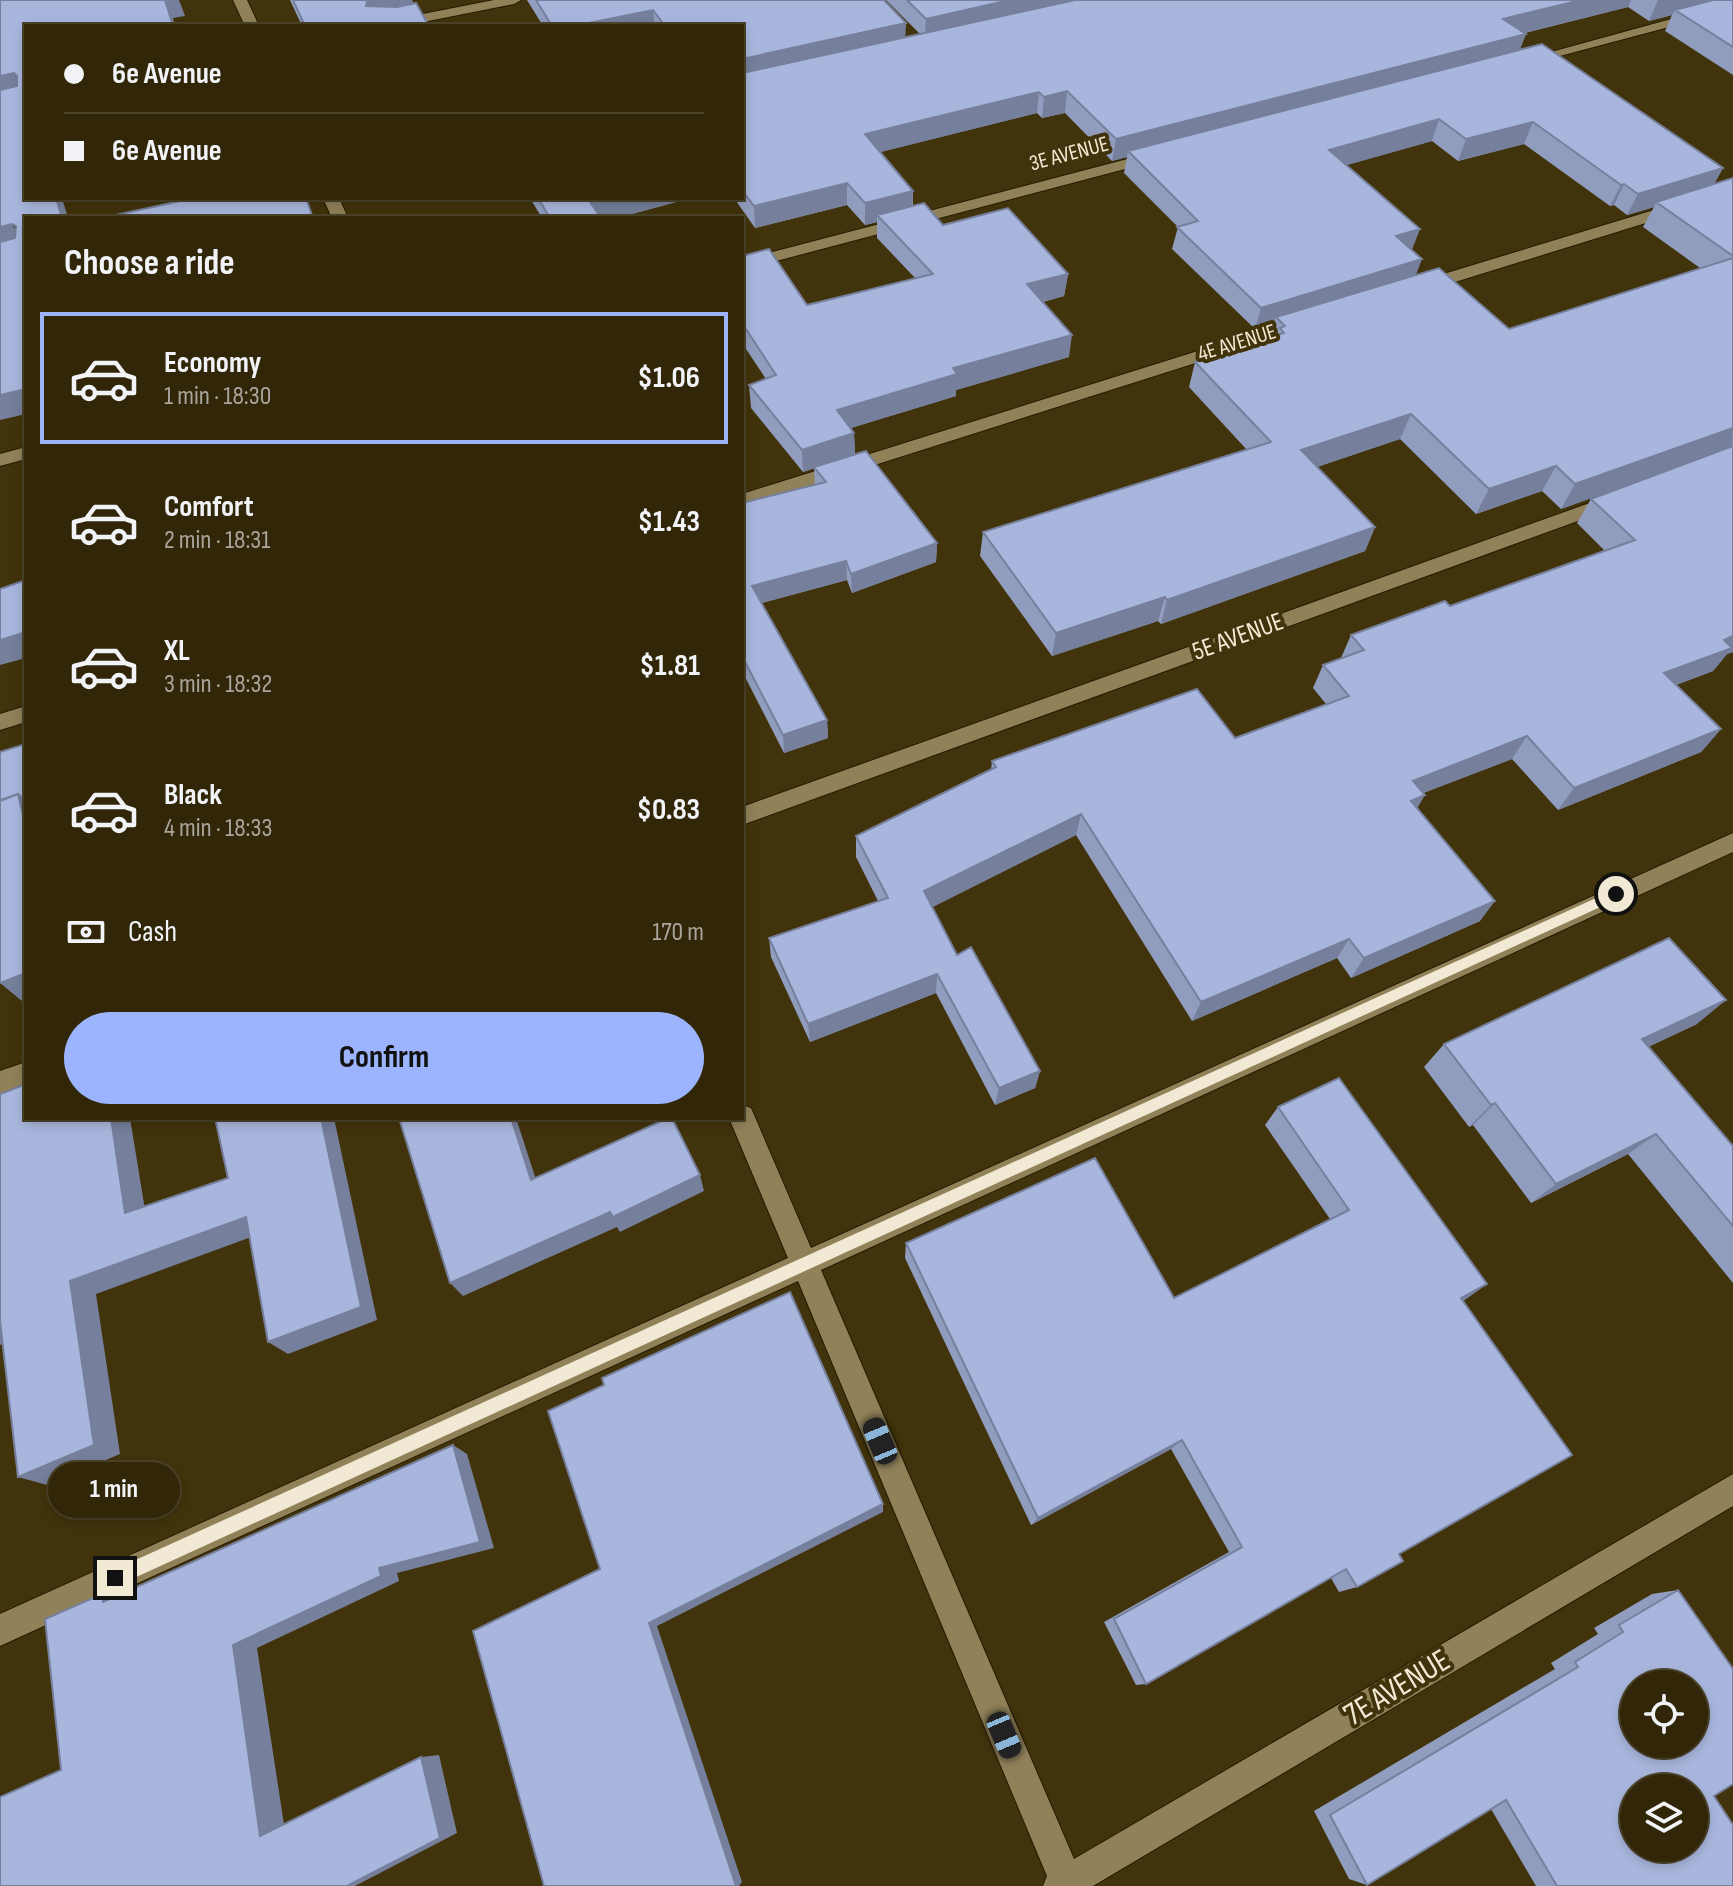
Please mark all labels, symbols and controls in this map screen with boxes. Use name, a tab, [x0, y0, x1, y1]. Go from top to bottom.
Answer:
text: 6e Avenue	[112, 56, 222, 92]
street label: 3E AVENUE	[1027, 131, 1111, 177]
text: 6e Avenue	[112, 133, 222, 169]
text: Choose a ride	[64, 242, 235, 285]
street label: 4E AVENUE	[1194, 318, 1280, 368]
icon: car	[68, 342, 140, 414]
text: Economy	[164, 345, 261, 381]
text: $1.06	[638, 360, 700, 396]
text: 1 min · 18:30	[164, 381, 271, 412]
icon: car	[68, 486, 140, 558]
text: Comfort	[164, 489, 254, 525]
text: $1.43	[638, 504, 700, 540]
text: 2 min · 18:31	[164, 525, 270, 556]
street label: 5E AVENUE	[1188, 606, 1288, 668]
icon: car	[68, 630, 140, 702]
text: XL	[164, 633, 190, 669]
text: $1.81	[639, 648, 700, 684]
text: 3 min · 18:32	[164, 669, 272, 700]
icon: car	[68, 774, 140, 846]
text: Black	[164, 777, 222, 813]
text: $0.83	[637, 792, 700, 828]
text: 4 min · 18:33	[164, 813, 272, 844]
route start	[1598, 876, 1634, 912]
icon: cash	[64, 910, 108, 954]
text: Cash	[128, 914, 177, 950]
text: 170 m	[652, 917, 704, 948]
button: Confirm	[64, 1012, 704, 1104]
car	[860, 1414, 900, 1468]
callout: 1 min	[49, 1462, 181, 1518]
text: 1 min	[90, 1474, 138, 1505]
route end	[97, 1560, 133, 1596]
street label: 7E AVENUE	[1337, 1641, 1457, 1735]
map controls	[1620, 1670, 1708, 1862]
button: locate	[1620, 1670, 1708, 1758]
car	[984, 1708, 1024, 1762]
button: layers	[1620, 1774, 1708, 1862]

